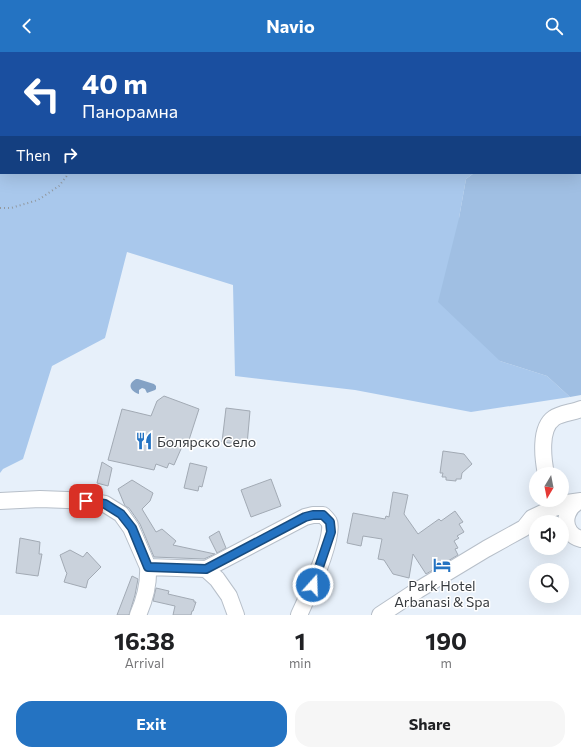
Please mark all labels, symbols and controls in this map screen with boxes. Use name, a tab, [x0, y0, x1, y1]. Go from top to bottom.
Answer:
icon: back	[16, 15, 38, 37]
text: Navio	[266, 15, 315, 37]
icon: search	[543, 15, 565, 37]
text: 40 m	[82, 66, 148, 100]
icon: left	[16, 68, 68, 120]
text: Панорамна	[82, 100, 178, 122]
icon: right	[59, 144, 81, 166]
text: Then	[16, 146, 51, 164]
restaurant icon: Болярско Село	[134, 431, 154, 451]
place label: Болярско Село	[157, 433, 256, 450]
north arrow	[529, 467, 569, 507]
map controls	[529, 467, 569, 603]
pin	[69, 484, 103, 518]
icon: arrive	[75, 490, 97, 512]
button: sound	[529, 515, 569, 555]
hotel icon: Park Hotel Arbanasi & Spa	[432, 555, 452, 575]
button: search	[529, 563, 569, 603]
position arrow	[292, 564, 334, 606]
place label: Park Hotel Arbanasi & Spa	[394, 577, 490, 610]
text: 16:38	[114, 626, 175, 655]
text: 1	[295, 626, 306, 655]
text: 190	[425, 626, 467, 655]
text: Arrival	[125, 655, 164, 671]
text: min	[289, 655, 311, 671]
text: m	[440, 655, 452, 671]
button: Exit	[16, 701, 287, 747]
button: Share	[295, 701, 565, 747]

